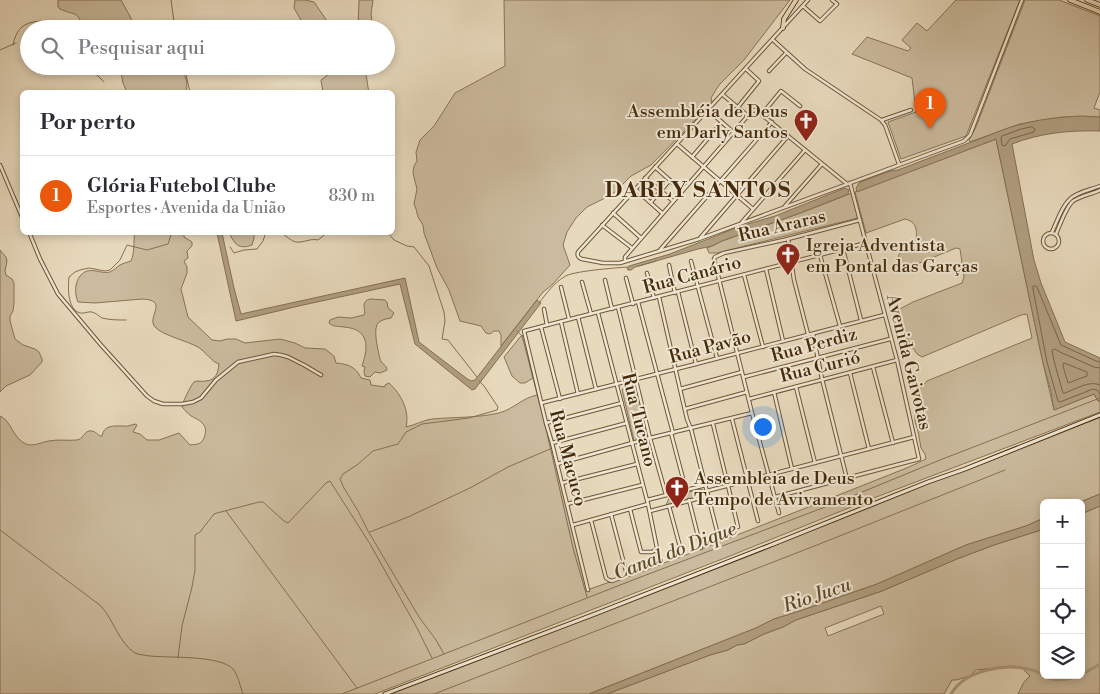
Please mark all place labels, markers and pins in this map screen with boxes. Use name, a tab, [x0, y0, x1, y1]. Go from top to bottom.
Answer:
pin: 1	[914, 88, 946, 129]
place label: Assembléia de Deus em Darly Santos	[626, 100, 788, 144]
church icon: Assembléia de Deus em Darly Santos	[793, 108, 819, 142]
place label: Igreja Adventista em Pontal das Garças	[806, 234, 978, 278]
church icon: Igreja Adventista em Pontal das Garças	[775, 242, 801, 276]
place label: Assembleia de Deus Tempo de Avivamento	[693, 467, 873, 511]
church icon: Assembleia de Deus Tempo de Avivamento	[664, 475, 690, 509]

